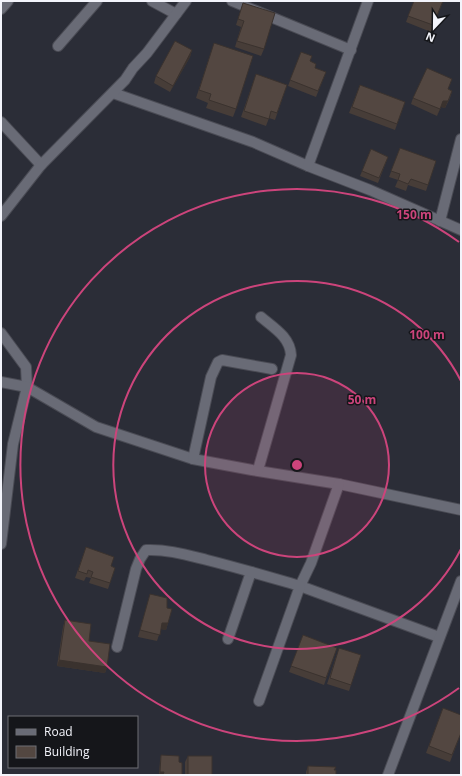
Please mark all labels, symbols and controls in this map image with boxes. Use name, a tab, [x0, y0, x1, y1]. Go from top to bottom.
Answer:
north arrow	[414, 8, 454, 48]
text: N	[423, 29, 437, 46]
text: 150 m	[396, 206, 432, 223]
text: 100 m	[409, 326, 445, 343]
text: 50 m	[348, 391, 376, 408]
centre of rings	[290, 458, 304, 472]
legend	[8, 716, 138, 768]
text: Road	[44, 723, 73, 740]
text: Building	[44, 743, 90, 760]

